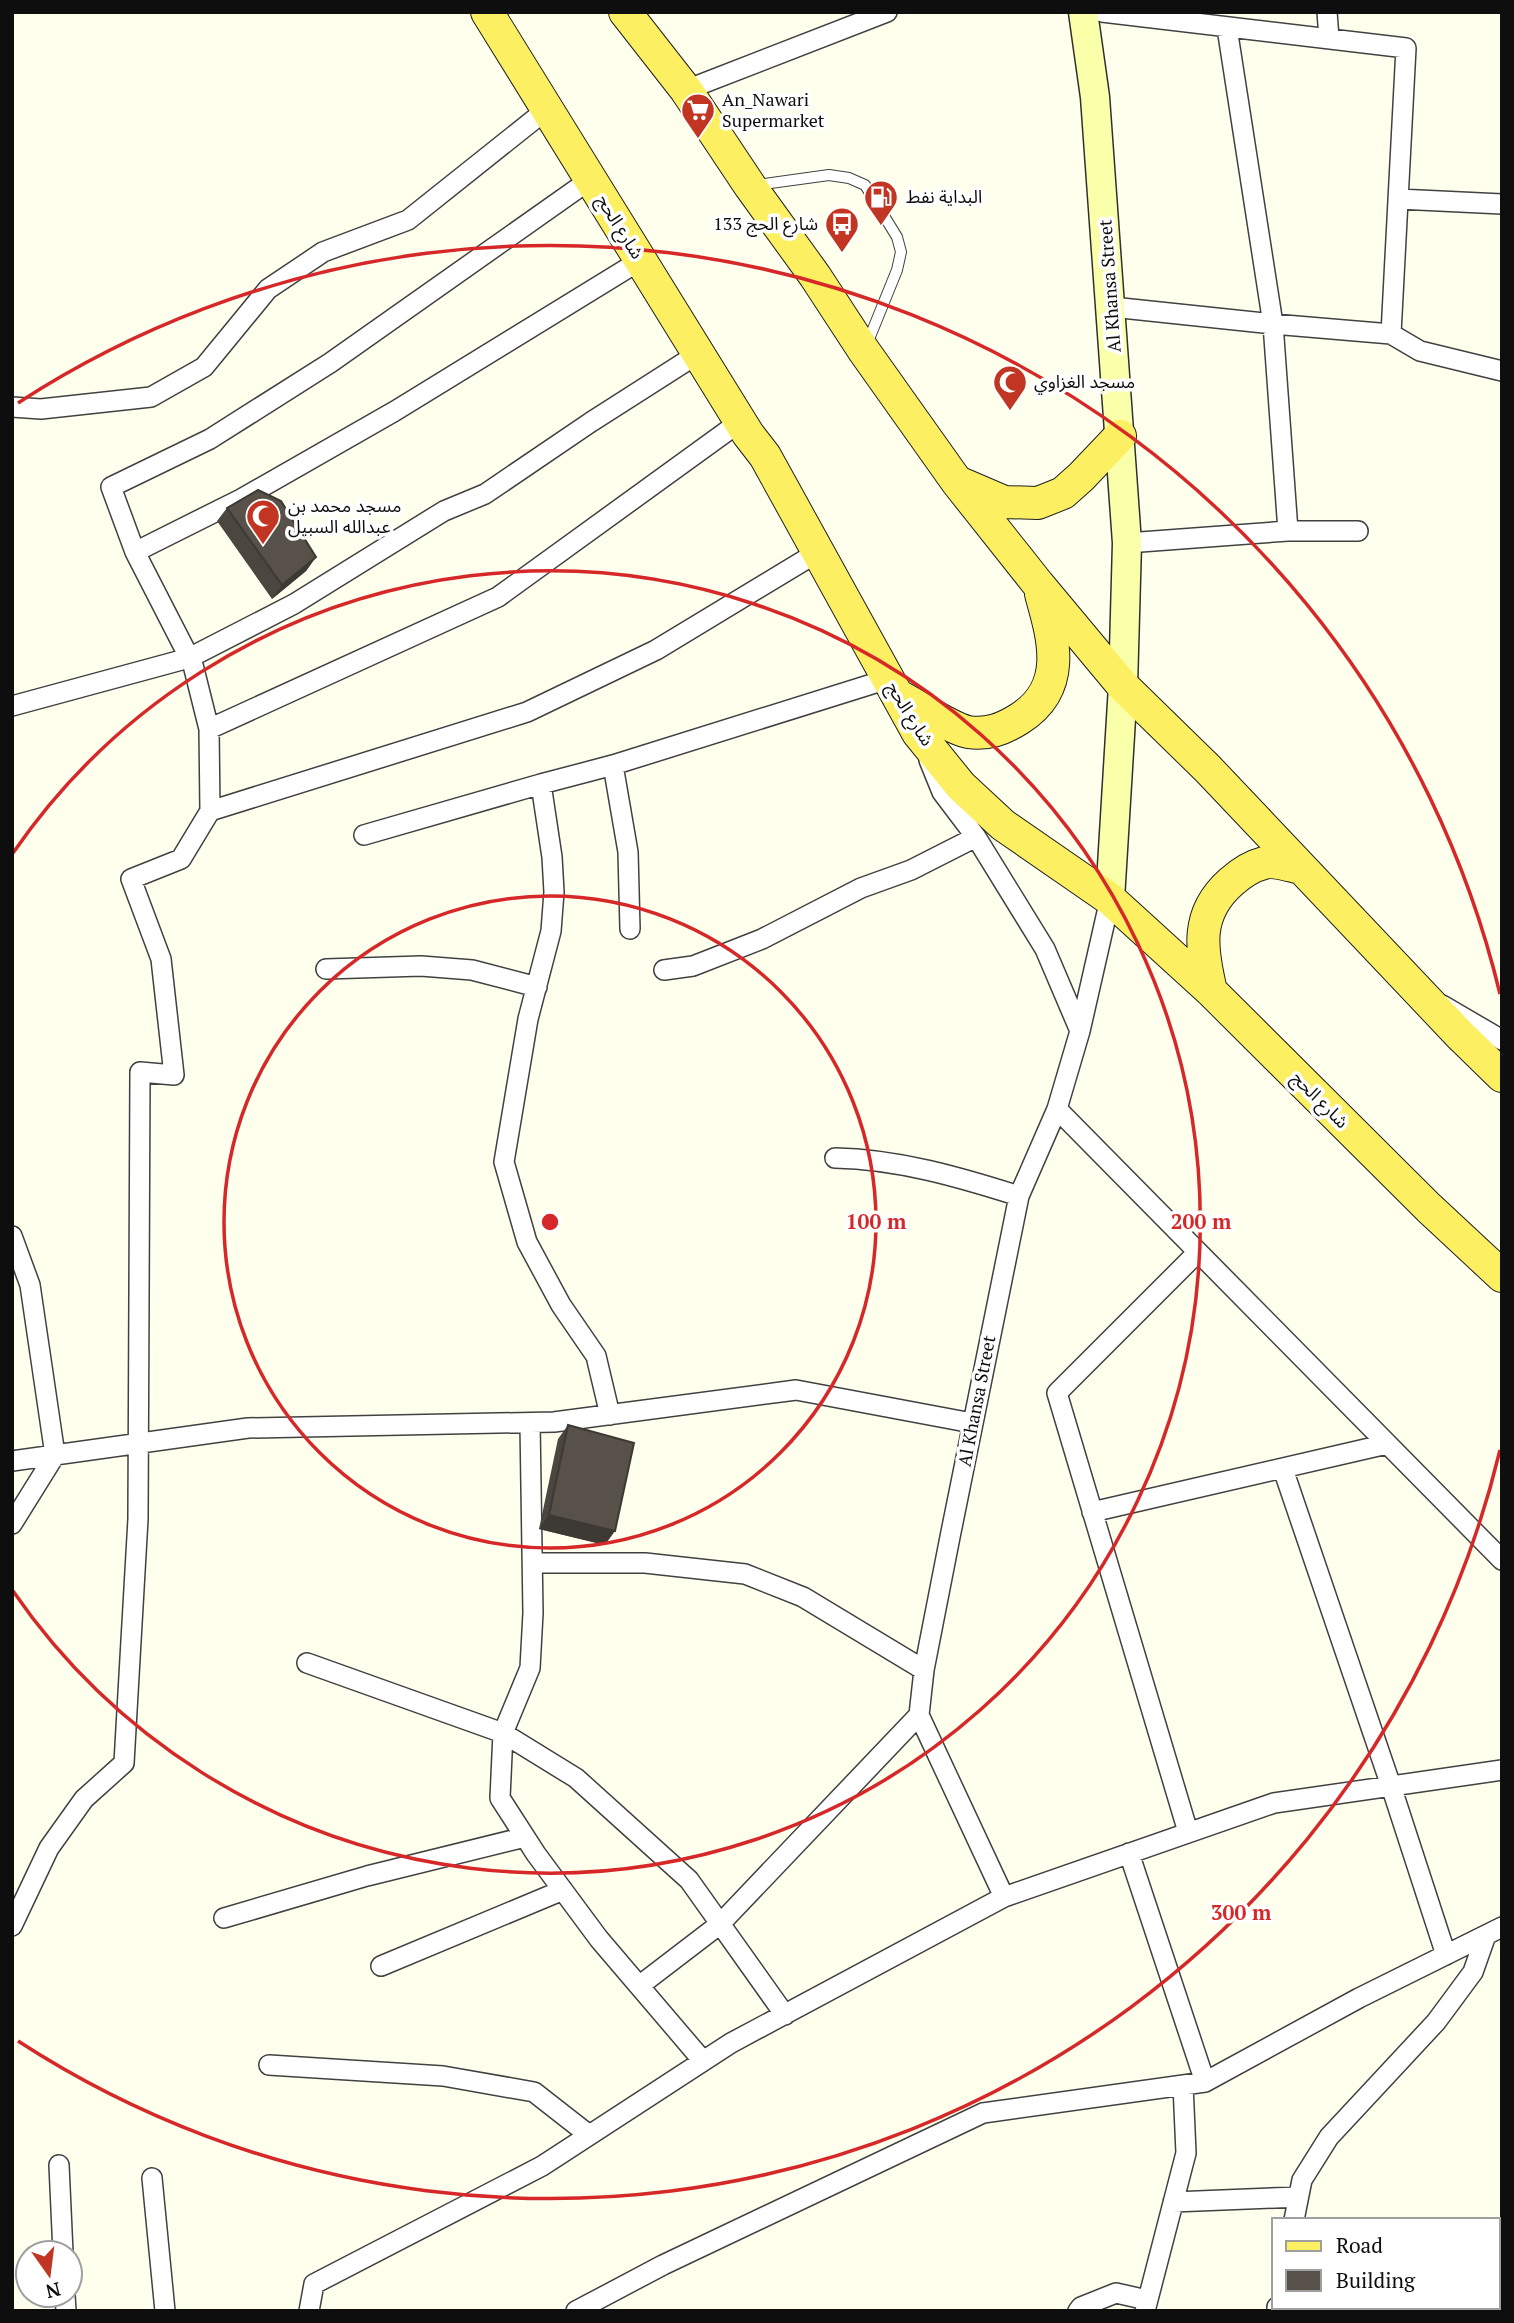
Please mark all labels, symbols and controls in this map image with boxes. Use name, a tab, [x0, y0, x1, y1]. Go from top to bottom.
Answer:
place label: An_Nawari Supermarket	[722, 87, 825, 132]
supermarket icon: An_Nawari Supermarket	[679, 91, 717, 140]
fuel station icon: البداية نفط	[862, 178, 900, 227]
place label: البداية نفط	[906, 184, 982, 208]
street label: شارع الحج	[589, 190, 650, 265]
bus stop icon: شارع الحج 133	[823, 205, 861, 254]
place label: شارع الحج 133	[713, 211, 818, 238]
street label: Al Khansa Street	[1092, 218, 1126, 353]
mosque icon: مسجد الغزاوي	[991, 363, 1029, 412]
place label: مسجد الغزاوي	[1034, 369, 1135, 395]
place label: مسجد محمد بن عبدالله السبيل	[288, 493, 401, 538]
mosque icon: مسجد محمد بن عبدالله السبيل	[244, 497, 282, 546]
street label: شارع الحج	[879, 677, 940, 752]
street label: شارع الحج	[1285, 1066, 1354, 1135]
text: 100 m	[846, 1207, 907, 1235]
text: 200 m	[1171, 1207, 1232, 1235]
centre of rings	[538, 1210, 562, 1234]
street label: Al Khansa Street	[952, 1333, 1001, 1469]
text: 300 m	[1211, 1898, 1272, 1926]
legend	[1272, 2218, 1500, 2309]
text: Road	[1336, 2231, 1383, 2259]
north arrow	[14, 2239, 84, 2309]
text: Building	[1336, 2266, 1416, 2294]
text: N	[43, 2277, 63, 2305]

